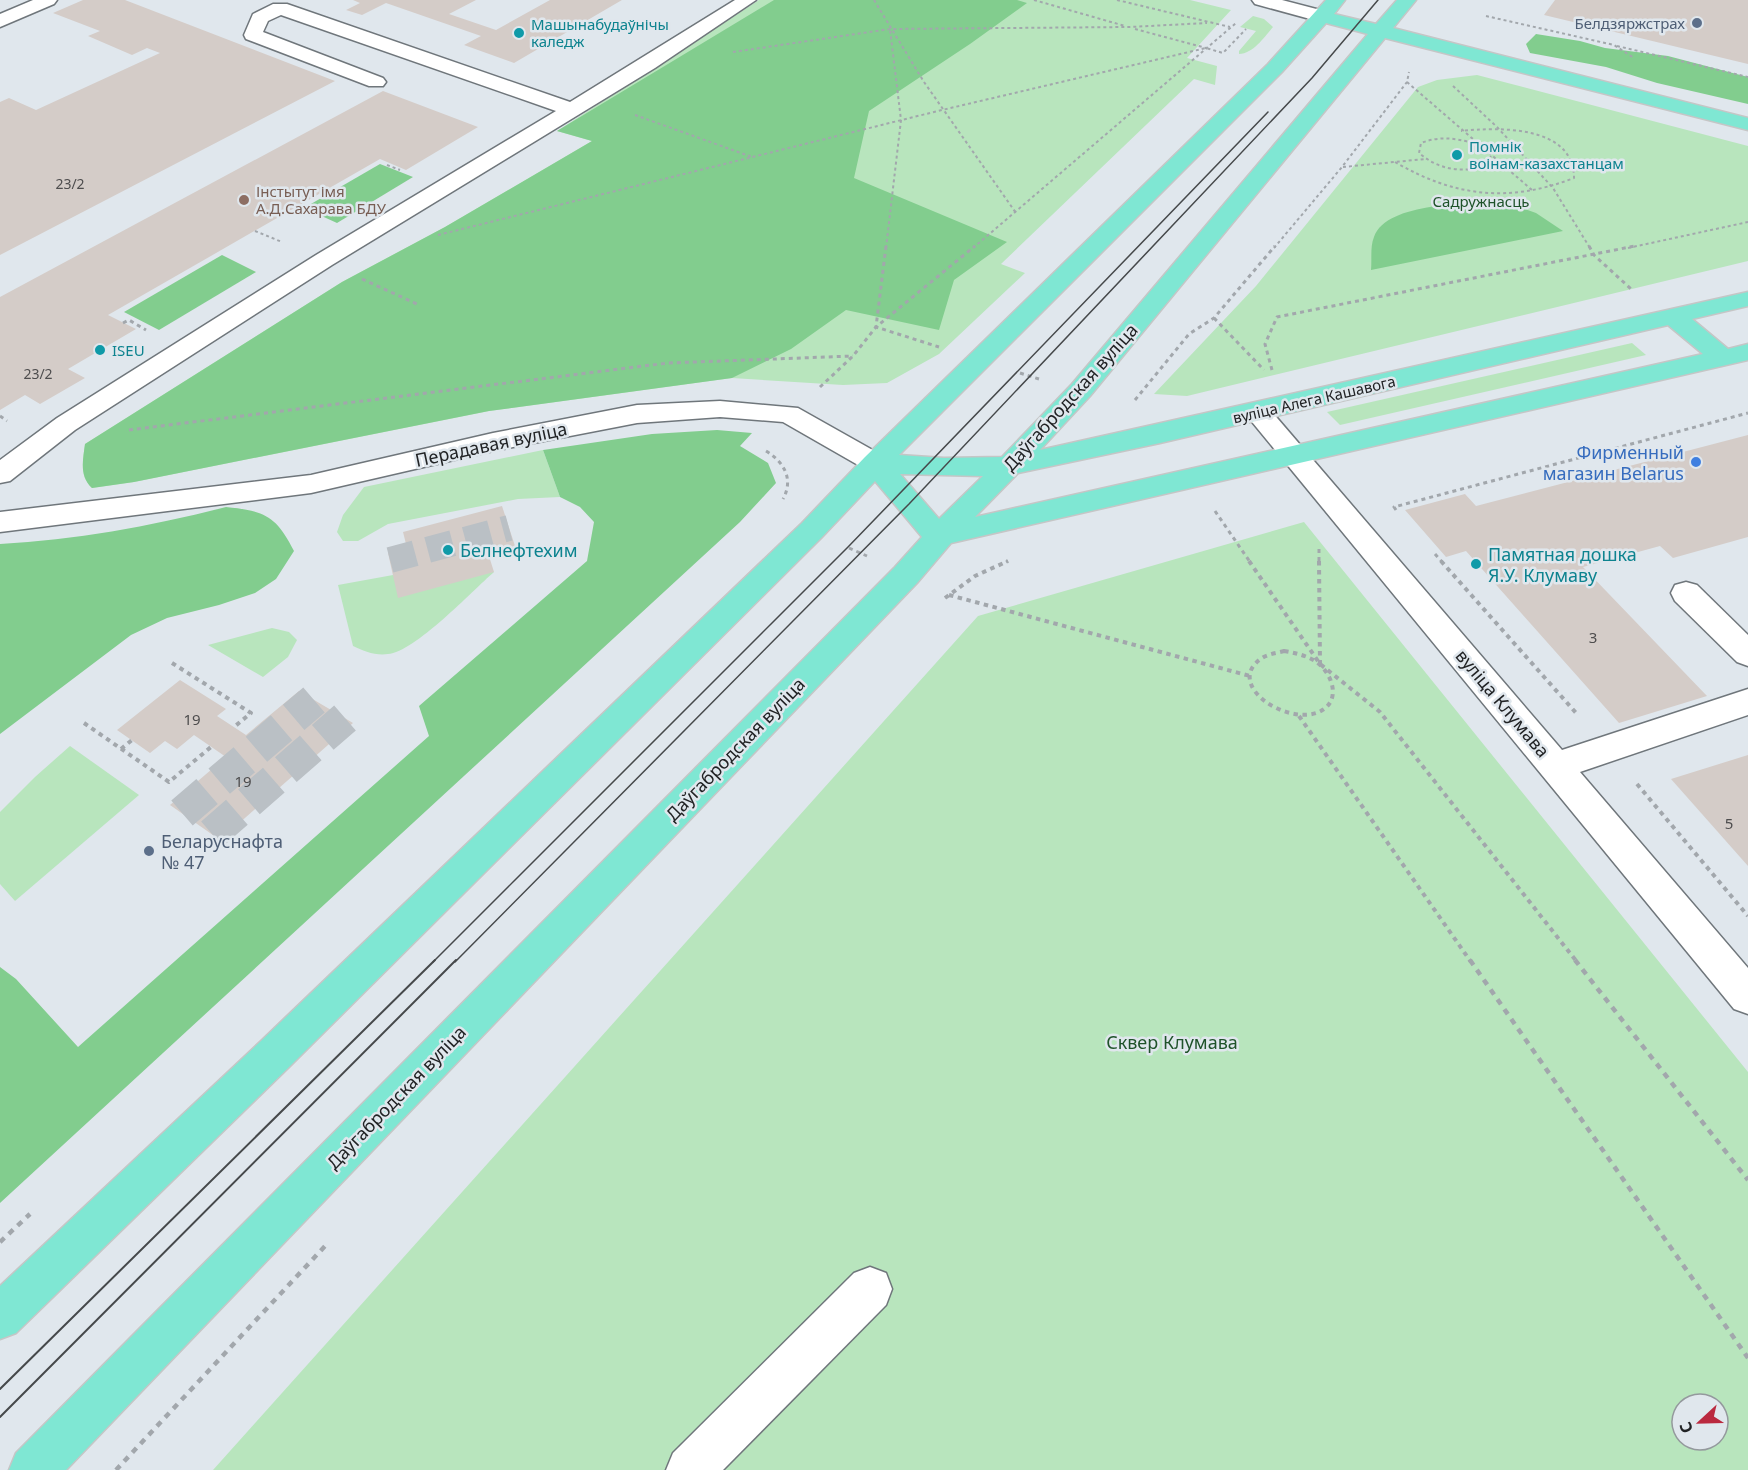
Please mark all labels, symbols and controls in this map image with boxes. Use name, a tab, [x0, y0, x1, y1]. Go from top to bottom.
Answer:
place label: Белдзяржстрах	[1575, 13, 1685, 33]
place label: Машынабудаўнічы каледж	[531, 14, 669, 51]
marker: Белдзяржстрах	[1690, 16, 1704, 30]
marker: Машынабудаўнічы каледж	[512, 26, 526, 40]
place label: Помнік воінам-казахстанцам	[1469, 136, 1624, 173]
marker: Помнік воінам-казахстанцам	[1450, 148, 1464, 162]
house number: 23/2	[55, 174, 85, 193]
place label: Інстытут імя А.Д.Сахарава БДУ	[256, 181, 387, 218]
park label: Садружнасць	[1432, 191, 1530, 211]
marker: Інстытут імя А.Д.Сахарава БДУ	[237, 193, 251, 207]
street label: Даўгабродская вуліца	[997, 318, 1143, 476]
place label: ISEU	[112, 340, 145, 360]
marker: ISEU	[93, 343, 107, 357]
house number: 23/2	[23, 364, 53, 383]
street label: вуліца Алега Кашавога	[1231, 371, 1397, 427]
street label: Перадавая вуліца	[413, 416, 569, 472]
place label: Фирменный магазин Belarus	[1543, 440, 1684, 485]
marker: Фирменный магазин Belarus	[1689, 455, 1703, 469]
place label: Белнефтехим	[460, 538, 578, 562]
place label: Памятная дошка Я.У. Клумаву	[1488, 542, 1637, 587]
marker: Белнефтехим	[441, 543, 455, 557]
marker: Памятная дошка Я.У. Клумаву	[1469, 557, 1483, 571]
house number: 3	[1589, 627, 1597, 647]
street label: вуліца Клумава	[1451, 644, 1555, 762]
street label: Даўгабродская вуліца	[660, 672, 810, 826]
house number: 19	[183, 709, 201, 729]
house number: 19	[234, 771, 252, 791]
house number: 5	[1725, 813, 1733, 833]
place label: Беларуснафта № 47	[161, 829, 283, 874]
marker: Беларуснафта № 47	[142, 844, 156, 858]
street label: Даўгабродская вуліца	[321, 1020, 471, 1174]
park label: Сквер Клумава	[1106, 1030, 1238, 1054]
north arrow	[1670, 1392, 1730, 1452]
text: С	[1674, 1419, 1698, 1437]

